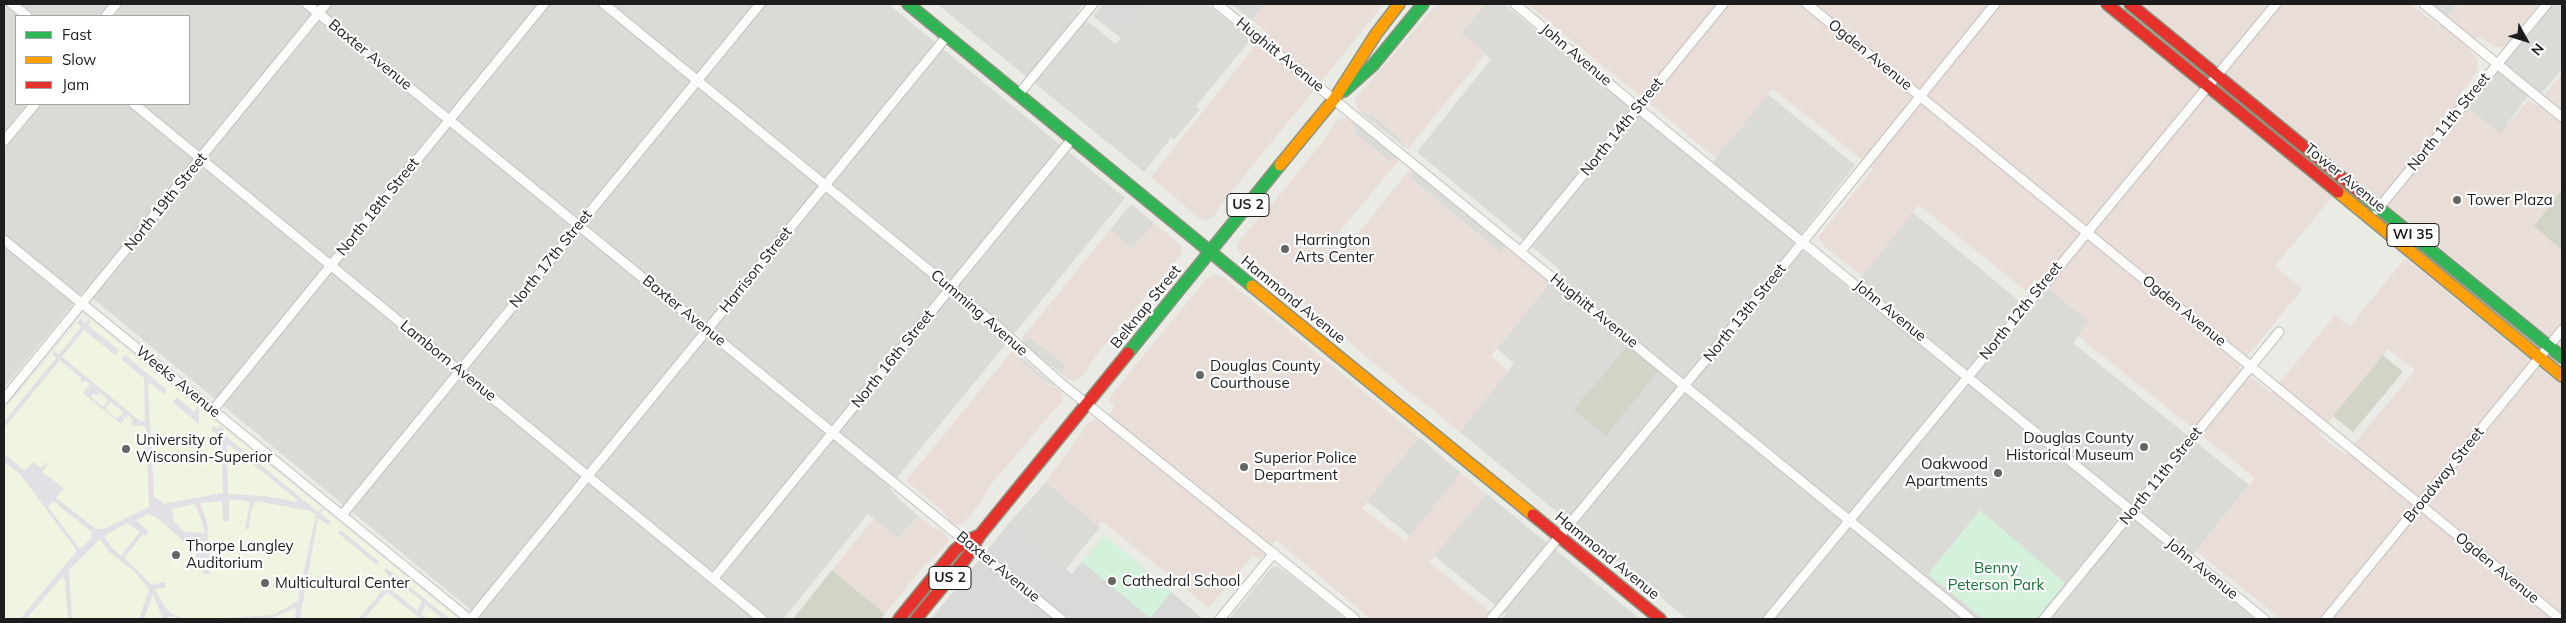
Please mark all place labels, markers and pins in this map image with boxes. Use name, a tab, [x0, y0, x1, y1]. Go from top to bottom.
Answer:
place label: Tower Plaza	[2467, 191, 2553, 209]
marker: Tower Plaza	[2451, 194, 2463, 206]
place label: Harrington Arts Center	[1295, 231, 1374, 266]
marker: Harrington Arts Center	[1279, 243, 1291, 255]
place label: Douglas County Courthouse	[1210, 357, 1320, 392]
marker: Douglas County Courthouse	[1194, 369, 1206, 381]
place label: Douglas County Historical Museum	[2006, 429, 2134, 464]
place label: University of Wisconsin-Superior	[136, 431, 272, 466]
marker: Douglas County Historical Museum	[2138, 441, 2150, 453]
marker: University of Wisconsin-Superior	[120, 443, 132, 455]
place label: Superior Police Department	[1254, 449, 1357, 484]
place label: Oakwood Apartments	[1905, 455, 1988, 490]
marker: Superior Police Department	[1238, 461, 1250, 473]
marker: Oakwood Apartments	[1992, 467, 2004, 479]
place label: Thorpe Langley Auditorium	[186, 537, 294, 572]
marker: Thorpe Langley Auditorium	[170, 549, 182, 561]
place label: Cathedral School	[1122, 572, 1240, 590]
place label: Multicultural Center	[275, 574, 410, 592]
marker: Cathedral School	[1106, 575, 1118, 587]
marker: Multicultural Center	[259, 577, 271, 589]

